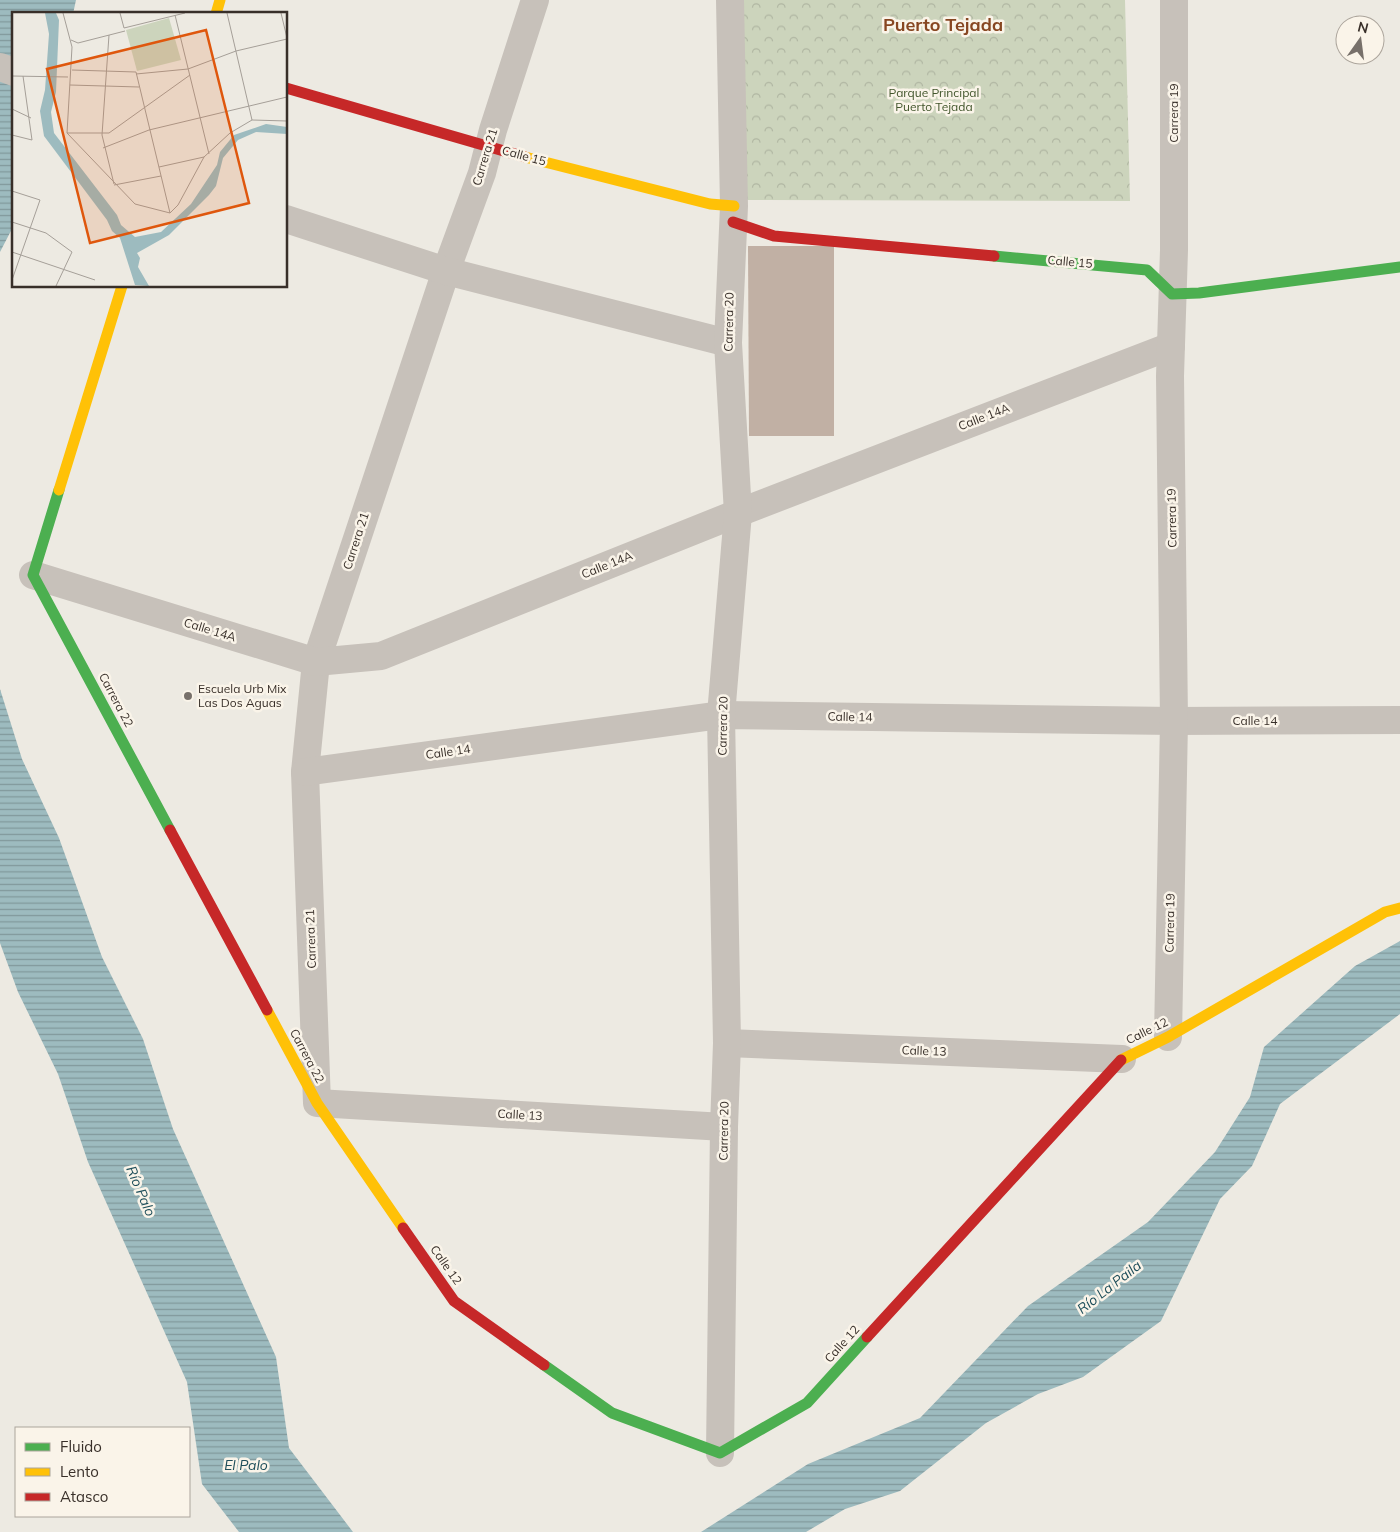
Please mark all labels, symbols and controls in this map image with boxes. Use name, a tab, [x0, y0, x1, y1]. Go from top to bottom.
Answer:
inset map	[12, 12, 288, 288]
district label: Puerto Tejada	[883, 13, 1003, 36]
north arrow	[1335, 15, 1385, 65]
text: N	[1356, 17, 1370, 37]
street label: Carrera 19	[1166, 83, 1181, 143]
park label: Parque Principal Puerto Tejada	[889, 85, 979, 114]
street label: Carrera 21	[469, 126, 500, 187]
street label: Calle 15	[500, 142, 548, 169]
street label: Calle 15	[1047, 252, 1093, 271]
street label: Carrera 20	[720, 292, 737, 352]
street label: Calle 14A	[956, 400, 1012, 433]
street label: Carrera 19	[1163, 488, 1180, 548]
street label: Carrera 21	[339, 510, 372, 571]
street label: Calle 14A	[579, 547, 635, 582]
street label: Calle 14A	[182, 614, 238, 645]
street label: Carrera 22	[96, 670, 137, 730]
place label: Escuela Urb Mix Las Dos Aguas	[198, 681, 287, 710]
marker: Escuela Urb Mix Las Dos Aguas	[182, 690, 194, 702]
street label: Carrera 20	[714, 696, 731, 756]
street label: Calle 14	[827, 709, 873, 724]
street label: Calle 14	[1233, 713, 1277, 728]
street label: Calle 14	[425, 741, 471, 762]
street label: Carrera 19	[1161, 893, 1178, 953]
street label: Carrera 21	[302, 909, 319, 969]
street label: Calle 12	[1123, 1014, 1170, 1047]
street label: Carrera 22	[287, 1026, 328, 1086]
street label: Calle 13	[901, 1042, 947, 1059]
street label: Carrera 20	[715, 1101, 732, 1161]
street label: Calle 13	[497, 1106, 543, 1123]
water label: Río Palo	[122, 1163, 160, 1219]
street label: Calle 12	[427, 1242, 465, 1287]
water label: Río La Paila	[1073, 1256, 1145, 1318]
street label: Calle 12	[821, 1322, 862, 1365]
legend	[15, 1427, 190, 1517]
text: Fluido	[60, 1437, 102, 1456]
water label: El Palo	[224, 1456, 268, 1474]
text: Lento	[60, 1462, 99, 1481]
text: Atasco	[60, 1487, 108, 1506]

